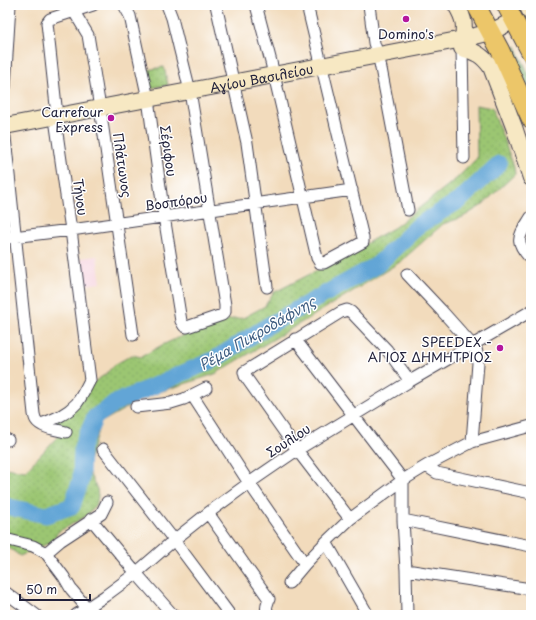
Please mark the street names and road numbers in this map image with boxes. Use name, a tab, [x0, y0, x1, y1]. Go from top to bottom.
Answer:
street label: Αγίου Βασιλείου	[208, 58, 315, 96]
street label: Σέριφου	[156, 124, 182, 178]
street label: Πλάτωνος	[109, 131, 137, 199]
street label: Τήνου	[69, 177, 93, 217]
street label: Βοσπόρου	[144, 187, 208, 215]
street label: Σουλίου	[262, 419, 314, 461]

